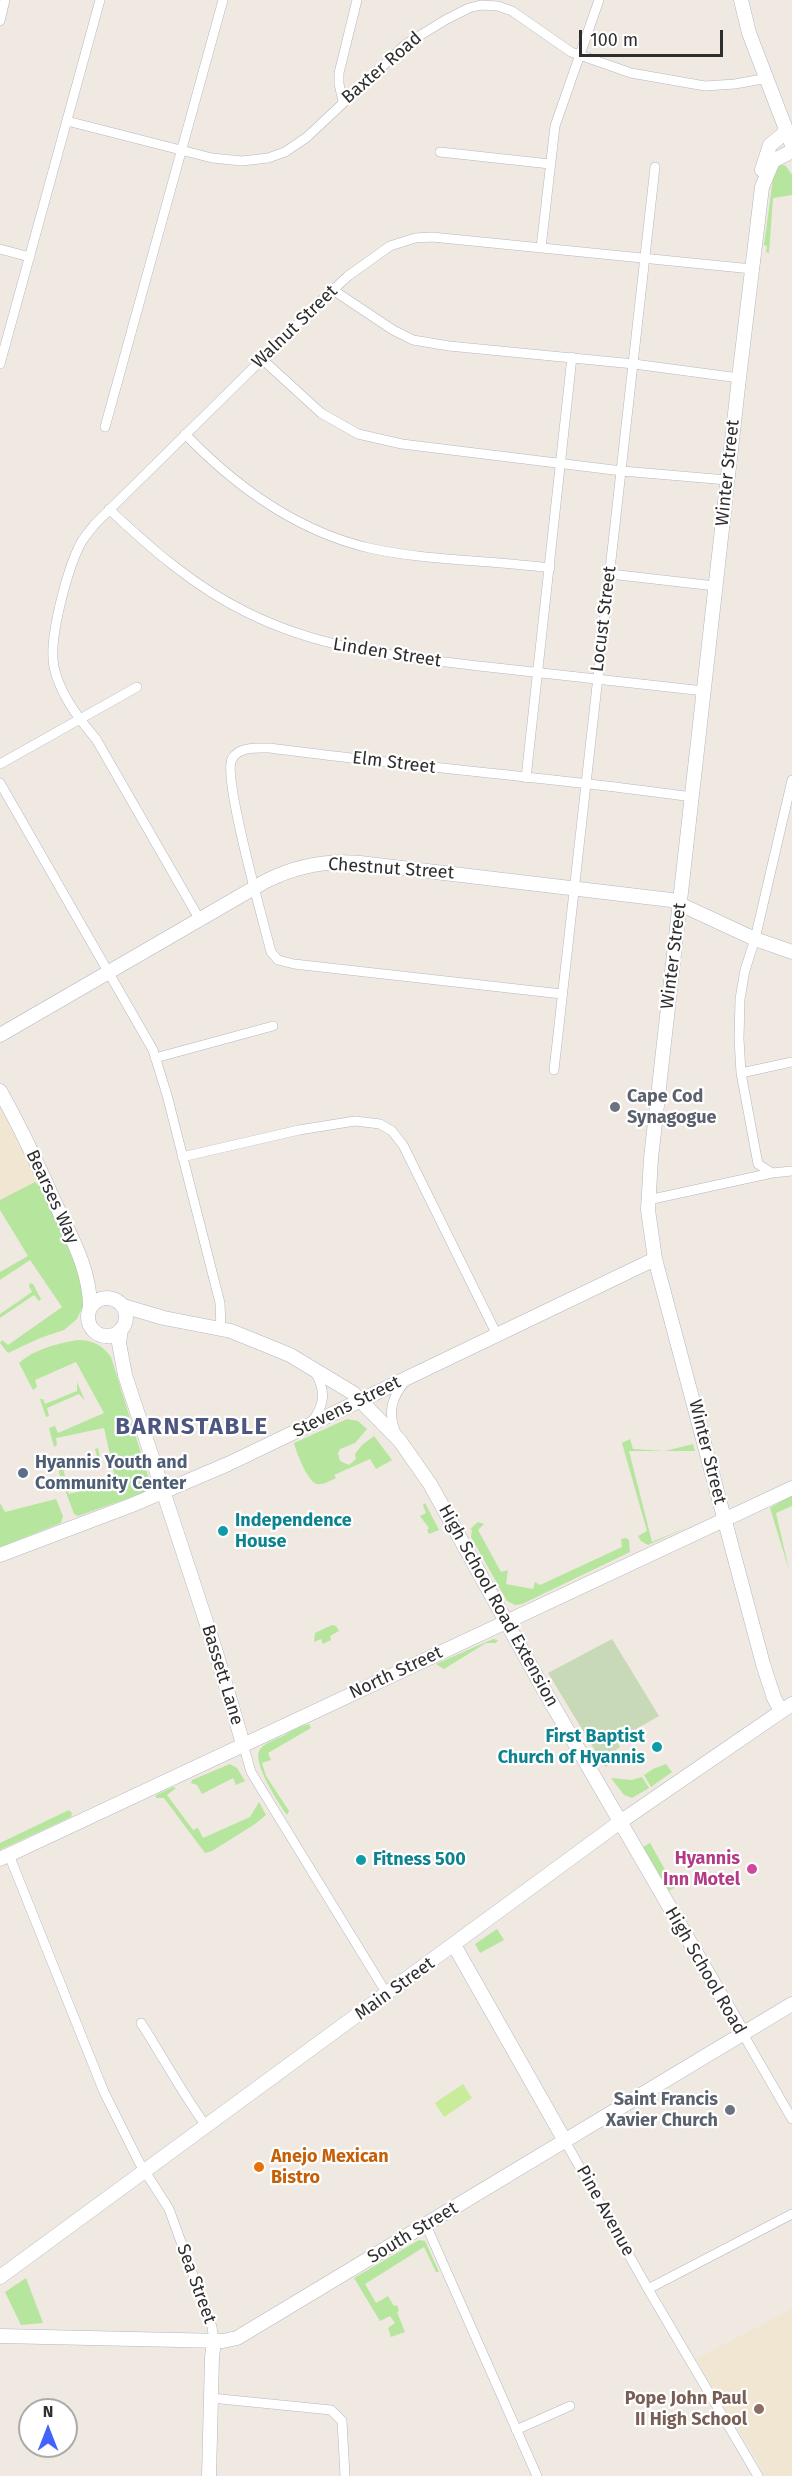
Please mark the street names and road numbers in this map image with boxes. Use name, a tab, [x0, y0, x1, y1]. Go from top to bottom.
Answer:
street label: Baxter Road	[338, 27, 426, 109]
street label: Walnut Street	[248, 281, 342, 373]
street label: Winter Street	[712, 419, 744, 527]
street label: Locust Street	[587, 565, 621, 673]
street label: Linden Street	[331, 634, 443, 672]
street label: Elm Street	[351, 747, 437, 779]
street label: Chestnut Street	[327, 854, 455, 884]
street label: Winter Street	[657, 902, 691, 1010]
street label: Bearses Way	[21, 1147, 83, 1247]
street label: Stevens Street	[290, 1372, 404, 1442]
street label: Winter Street	[684, 1397, 730, 1507]
street label: High School Road Extension	[433, 1501, 563, 1711]
street label: Bassett Lane	[197, 1622, 247, 1728]
street label: North Street	[346, 1642, 446, 1704]
street label: High School Road	[660, 1903, 750, 2039]
street label: Main Street	[351, 1953, 439, 2025]
street label: Pine Avenue	[571, 2162, 639, 2260]
street label: South Street	[364, 2198, 462, 2268]
street label: Sea Street	[172, 2241, 220, 2327]

